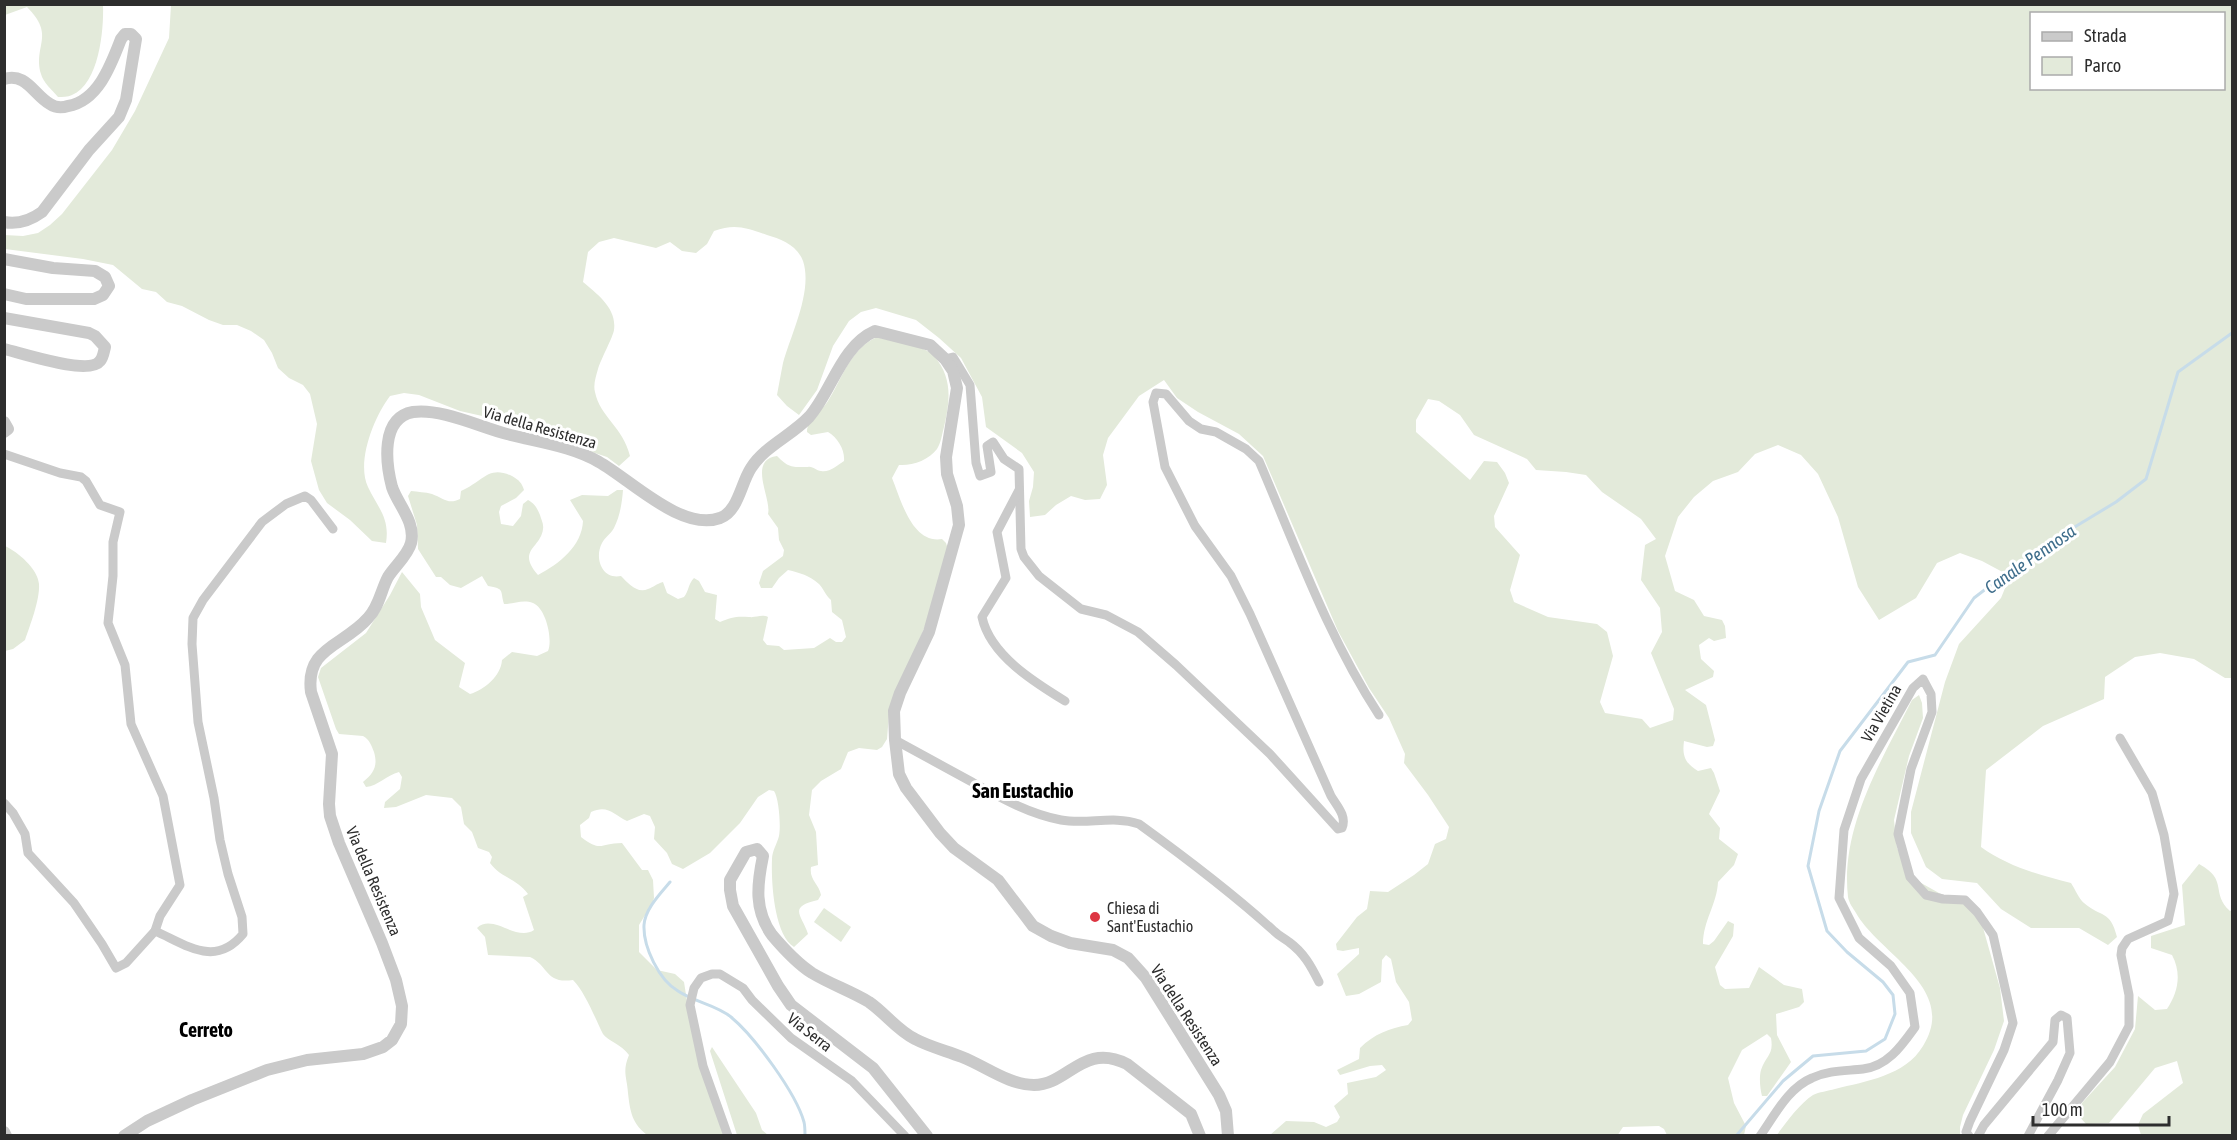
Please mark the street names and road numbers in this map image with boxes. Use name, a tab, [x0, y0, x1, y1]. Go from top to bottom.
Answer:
street label: Via della Resistenza	[481, 402, 599, 452]
street label: Via Vietina	[1857, 681, 1905, 745]
street label: Via della Resistenza	[343, 824, 405, 938]
street label: Via della Resistenza	[1148, 961, 1226, 1069]
street label: Via Serra	[784, 1009, 836, 1055]

